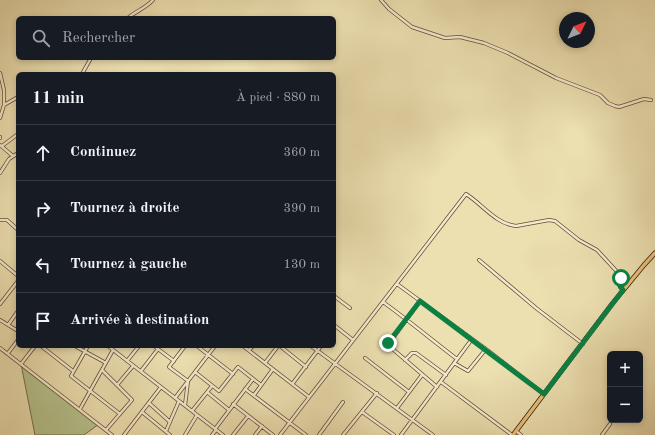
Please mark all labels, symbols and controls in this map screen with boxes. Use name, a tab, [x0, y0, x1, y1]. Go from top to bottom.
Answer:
north arrow	[559, 12, 595, 48]
search box	[16, 16, 336, 60]
icon: search	[30, 27, 52, 49]
text: Rechercher	[62, 31, 135, 46]
text: 11 min	[32, 90, 85, 107]
text: À pied · 880 m	[236, 91, 320, 104]
icon: ahead	[32, 142, 54, 164]
text: Continuez	[70, 145, 136, 160]
text: 360 m	[283, 146, 320, 159]
icon: right	[32, 198, 54, 220]
text: Tournez à droite	[70, 201, 180, 216]
text: 390 m	[283, 202, 320, 215]
icon: left	[32, 254, 54, 276]
text: Tournez à gauche	[70, 257, 187, 272]
text: 130 m	[283, 258, 320, 271]
route start	[612, 269, 630, 287]
icon: arrive	[32, 310, 54, 332]
text: Arrivée à destination	[70, 313, 209, 328]
route end	[379, 334, 397, 352]
map controls	[607, 351, 643, 423]
button: +	[607, 351, 643, 387]
button: −	[607, 387, 643, 423]

